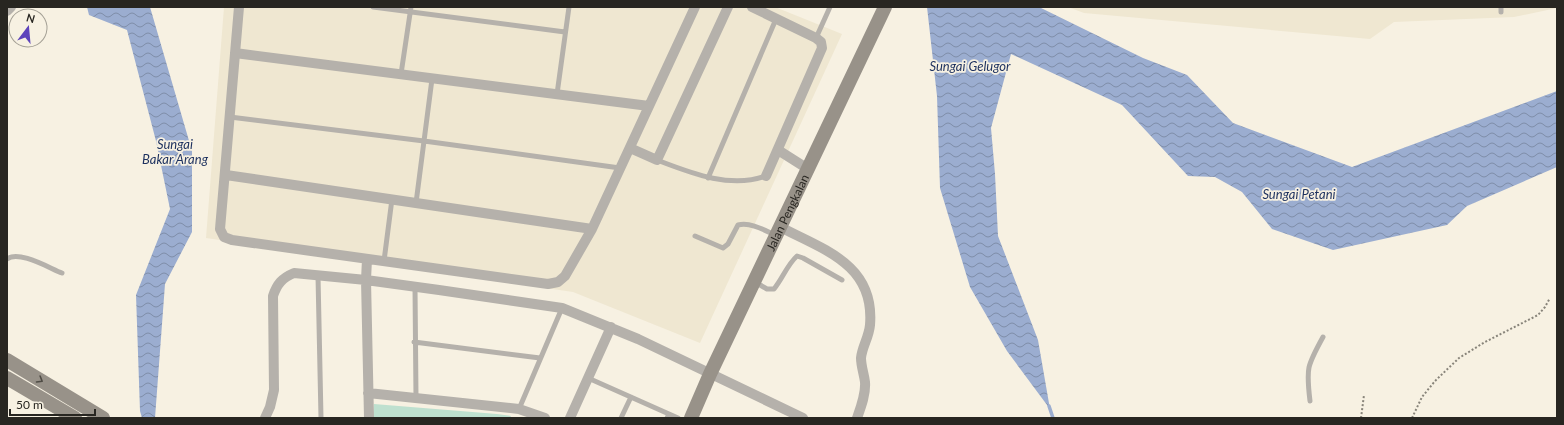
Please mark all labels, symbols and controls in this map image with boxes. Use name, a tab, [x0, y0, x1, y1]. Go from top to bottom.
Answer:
north arrow	[8, 8, 48, 48]
text: N	[25, 10, 37, 25]
water label: Sungai Gelugor	[929, 58, 1011, 74]
water label: Sungai Bakar Arang	[142, 136, 209, 167]
street label: Jalan Pengkalan	[762, 172, 812, 253]
water label: Sungai Petani	[1262, 186, 1336, 202]
one-way arrow	[36, 375, 43, 383]
scale bar	[10, 391, 95, 417]
text: 50 m	[16, 397, 43, 412]

